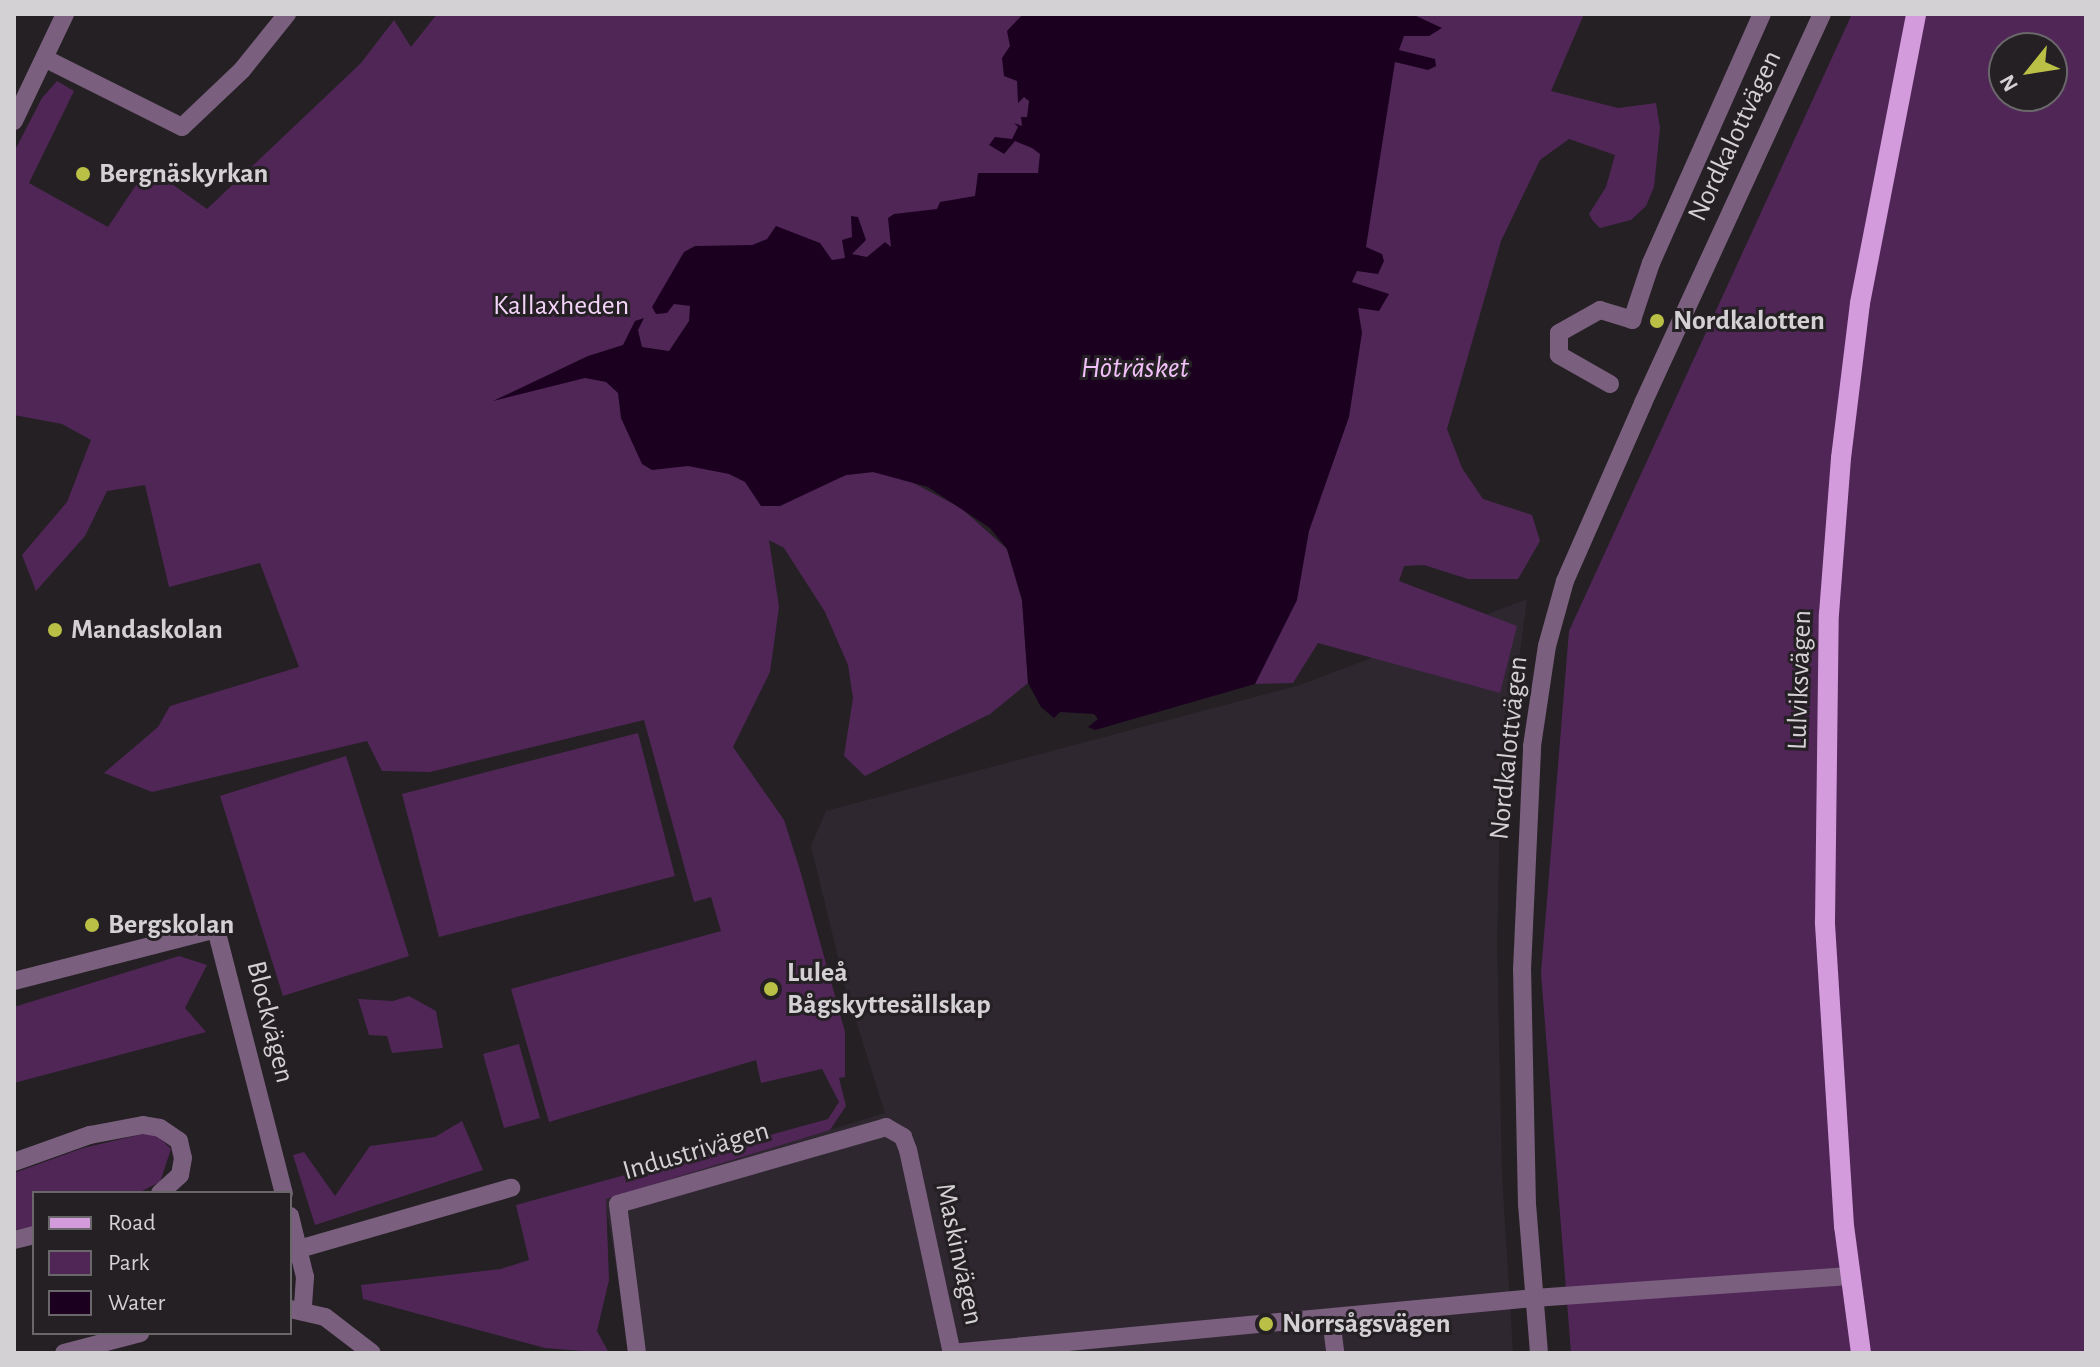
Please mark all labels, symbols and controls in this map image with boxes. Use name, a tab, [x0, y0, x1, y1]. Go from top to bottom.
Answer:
north arrow	[1988, 32, 2068, 112]
street label: Nordkalottvägen	[1681, 45, 1789, 227]
text: N	[1996, 71, 2022, 95]
place label: Bergnäskyrkan	[99, 157, 268, 191]
marker: Bergnäskyrkan	[74, 165, 92, 183]
park label: Kallaxheden	[493, 289, 629, 323]
place label: Nordkalotten	[1673, 304, 1825, 338]
marker: Nordkalotten	[1648, 312, 1666, 330]
water label: Höträsket	[1081, 350, 1189, 386]
street label: Lulviksvägen	[1781, 610, 1819, 750]
place label: Mandaskolan	[71, 613, 223, 647]
marker: Mandaskolan	[46, 621, 64, 639]
street label: Nordkalottvägen	[1483, 654, 1535, 842]
place label: Bergskolan	[108, 908, 234, 942]
marker: Bergskolan	[83, 916, 101, 934]
place label: Luleå Bågskyttesällskap	[787, 956, 991, 1022]
street label: Blockvägen	[239, 957, 301, 1087]
marker: Luleå Bågskyttesällskap	[762, 980, 780, 998]
street label: Industrivägen	[619, 1114, 773, 1188]
street label: Maskinvägen	[928, 1180, 990, 1328]
legend	[32, 1191, 292, 1335]
text: Road	[108, 1211, 156, 1235]
text: Park	[108, 1251, 149, 1275]
text: Water	[108, 1291, 165, 1315]
place label: Norrsågsvägen	[1282, 1307, 1451, 1341]
marker: Norrsågsvägen	[1257, 1315, 1275, 1333]

